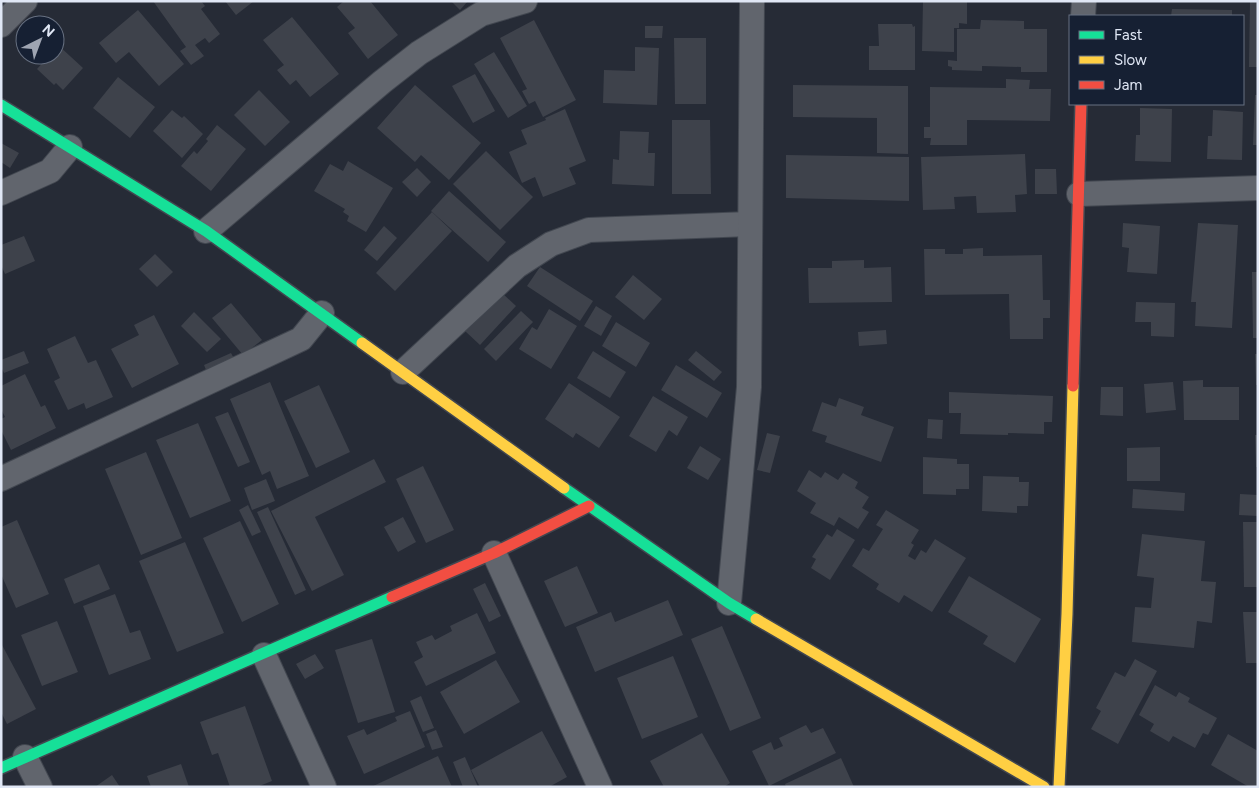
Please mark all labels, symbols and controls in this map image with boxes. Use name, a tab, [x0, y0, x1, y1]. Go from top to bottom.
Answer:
north arrow	[15, 15, 65, 65]
legend	[1069, 15, 1244, 105]
text: N	[39, 21, 58, 41]
text: Fast	[1114, 26, 1143, 44]
text: Slow	[1114, 51, 1147, 69]
text: Jam	[1114, 76, 1142, 94]

